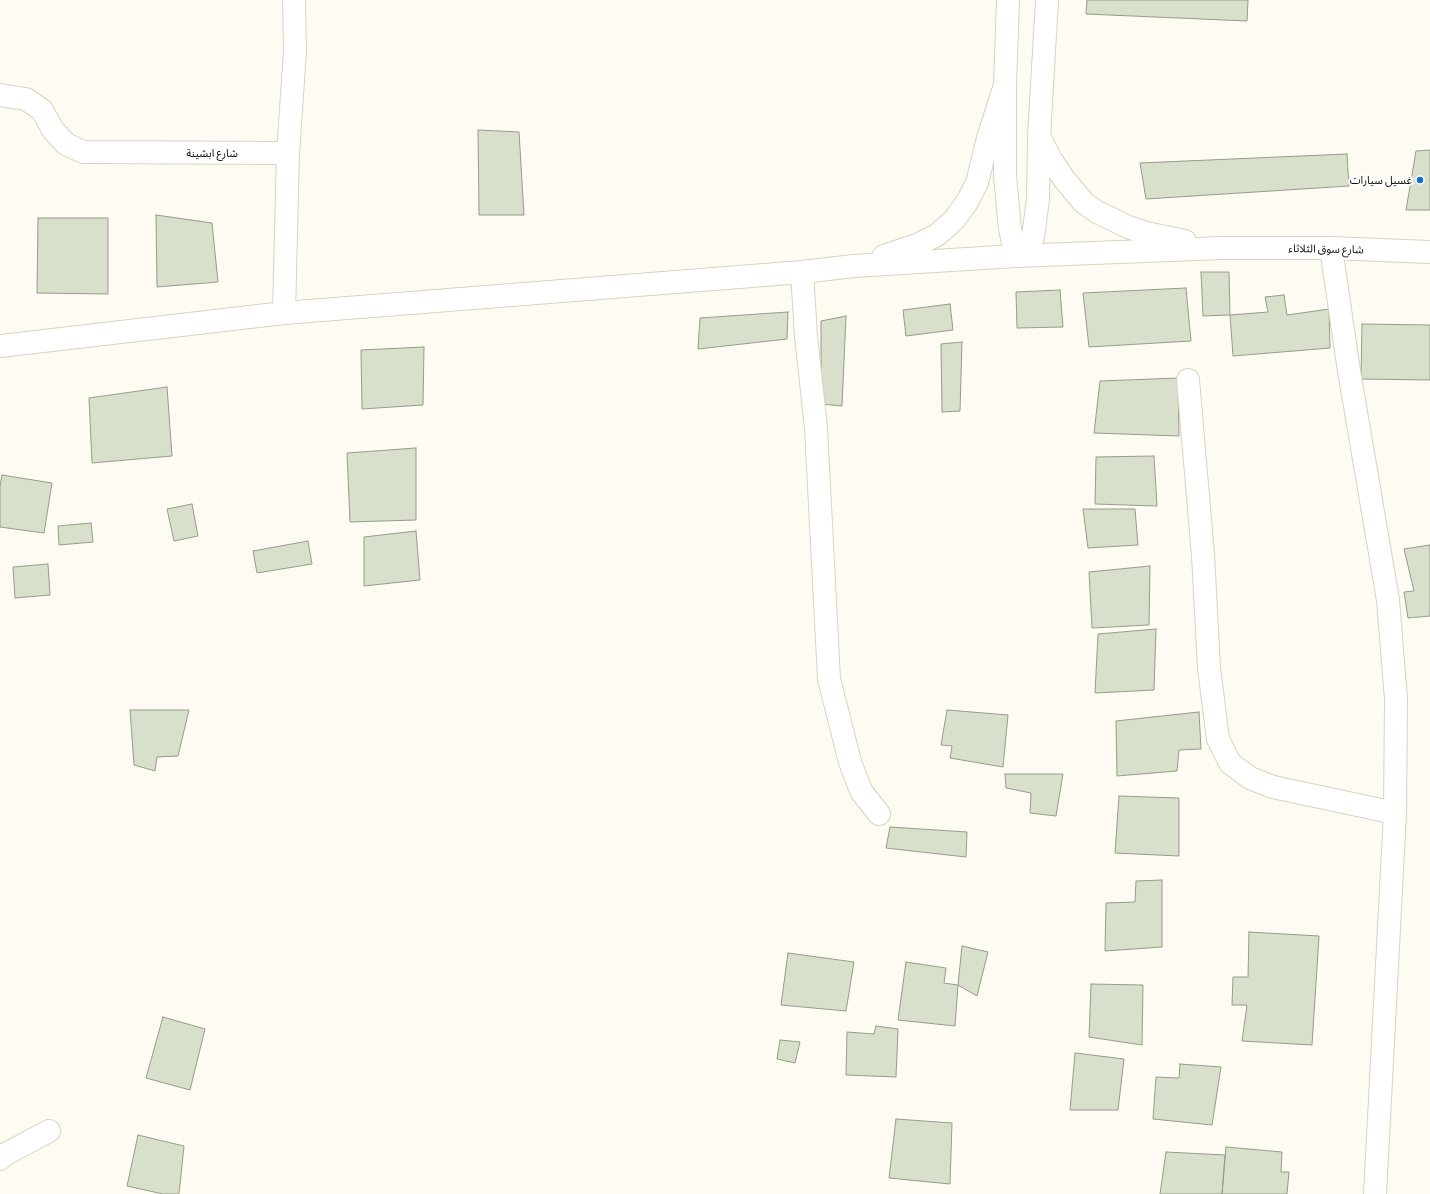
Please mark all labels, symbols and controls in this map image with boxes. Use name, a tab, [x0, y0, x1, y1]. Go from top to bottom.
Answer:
street label: شارع ابشينة	[186, 146, 238, 160]
place label: غسيل سيارات	[1350, 173, 1412, 187]
marker: غسيل سيارات	[1415, 175, 1425, 185]
street label: شارع سوق الثلاثاء	[1288, 242, 1364, 256]

